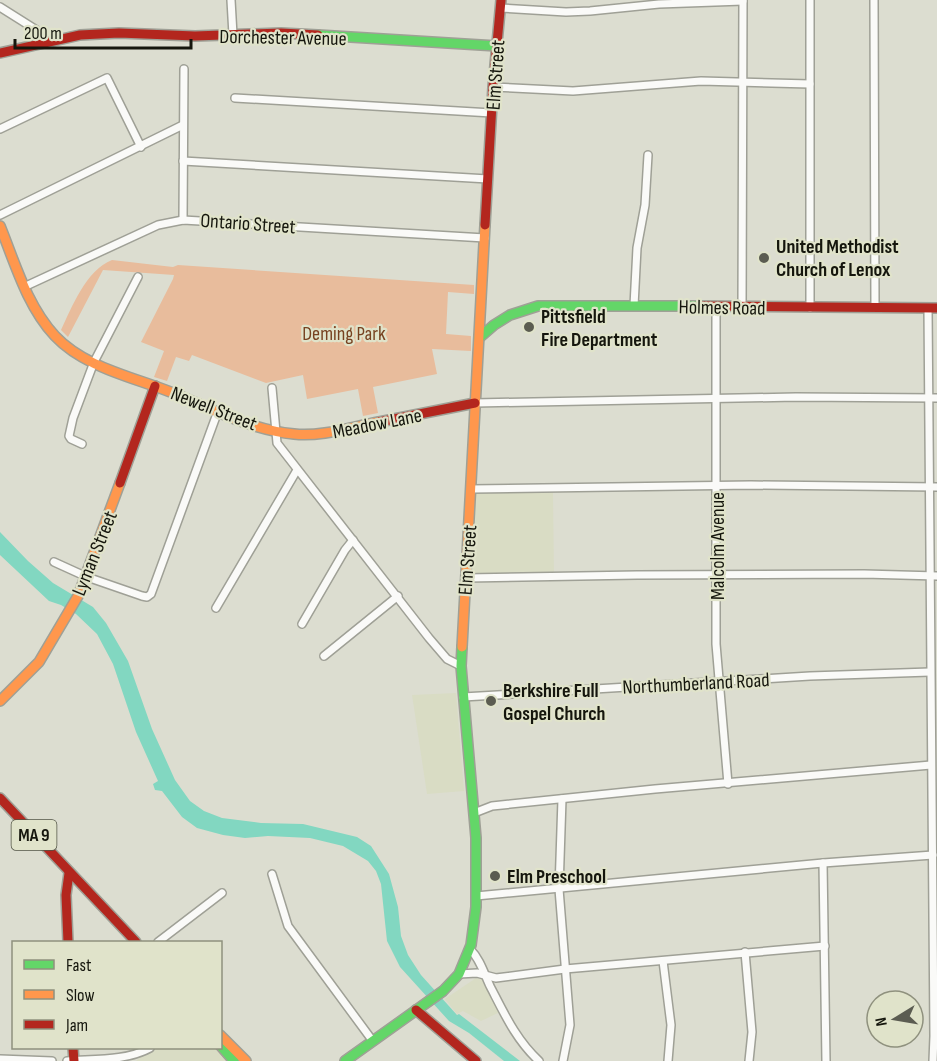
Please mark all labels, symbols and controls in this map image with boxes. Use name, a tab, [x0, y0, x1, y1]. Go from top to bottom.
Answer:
scale bar	[15, 12, 190, 50]
text: 200 m	[24, 23, 62, 44]
street label: Dorchester Avenue	[219, 25, 347, 51]
street label: Elm Street	[482, 39, 510, 111]
street label: Ontario Street	[200, 209, 296, 239]
place label: United Methodist Church of Lenox	[776, 235, 899, 282]
marker: United Methodist Church of Lenox	[757, 251, 771, 265]
street label: Holmes Road	[678, 295, 766, 321]
place label: Pittsfield Fire Department	[541, 305, 658, 352]
marker: Pittsfield Fire Department	[522, 320, 536, 334]
park label: Deming Park	[302, 322, 386, 346]
street label: Newell Street	[167, 382, 260, 436]
street label: Meadow Lane	[331, 404, 424, 444]
street label: Malcolm Avenue	[706, 492, 730, 600]
street label: Lyman Street	[67, 508, 123, 599]
street label: Elm Street	[454, 524, 482, 596]
street label: Northumberland Road	[622, 668, 770, 700]
place label: Berkshire Full Gospel Church	[503, 679, 606, 726]
marker: Berkshire Full Gospel Church	[484, 694, 498, 708]
road number: MA 9	[12, 820, 57, 850]
place label: Elm Preschool	[507, 865, 606, 889]
marker: Elm Preschool	[488, 869, 502, 883]
legend	[12, 941, 222, 1049]
text: Fast	[66, 955, 92, 976]
text: Slow	[66, 985, 95, 1006]
north arrow	[865, 989, 925, 1049]
text: Jam	[65, 1015, 88, 1036]
text: N	[872, 1016, 892, 1028]

